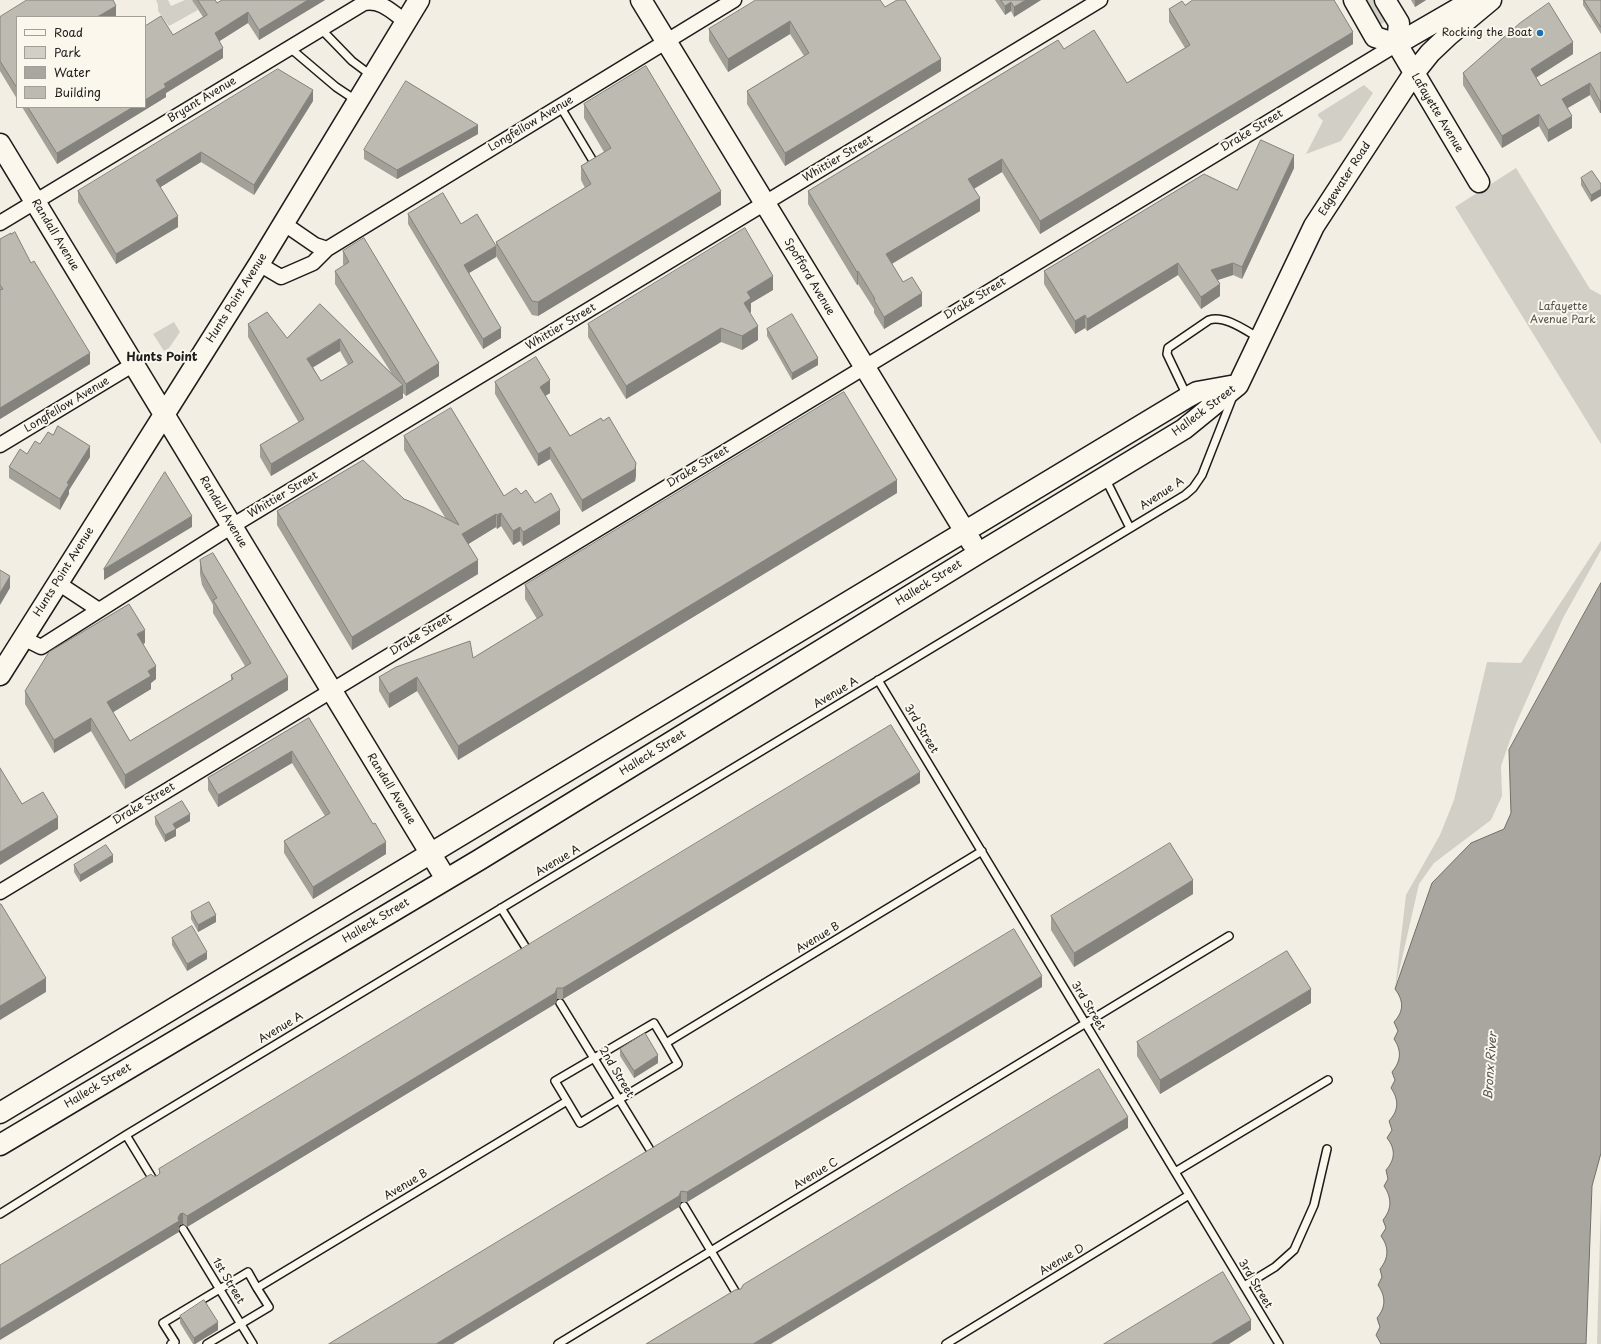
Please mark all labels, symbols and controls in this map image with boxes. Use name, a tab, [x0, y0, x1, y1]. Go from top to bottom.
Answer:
legend	[16, 16, 146, 108]
text: Road	[54, 23, 83, 41]
place label: Rocking the Boat	[1442, 26, 1532, 40]
marker: Rocking the Boat	[1535, 28, 1545, 38]
text: Park	[54, 43, 81, 61]
text: Water	[54, 63, 90, 81]
street label: Lafayette Avenue	[1408, 71, 1466, 155]
street label: Bryant Avenue	[165, 74, 239, 126]
text: Building	[54, 83, 101, 101]
street label: Longfellow Avenue	[486, 93, 576, 155]
street label: Drake Street	[1219, 107, 1285, 155]
street label: Whittier Street	[801, 133, 875, 185]
street label: Edgewater Road	[1316, 140, 1374, 218]
street label: Randall Avenue	[28, 197, 82, 273]
street label: Spofford Avenue	[781, 236, 837, 318]
street label: Hunts Point Avenue	[204, 251, 270, 345]
street label: Drake Street	[942, 275, 1008, 323]
park label: Lafayette Avenue Park	[1530, 300, 1596, 326]
street label: Whittier Street	[524, 301, 598, 353]
district label: Hunts Point	[126, 351, 198, 365]
street label: Longfellow Avenue	[22, 374, 112, 436]
street label: Halleck Street	[1170, 383, 1238, 439]
street label: Drake Street	[665, 443, 731, 491]
street label: Whittier Street	[246, 469, 320, 521]
street label: Randall Avenue	[196, 474, 250, 550]
street label: Avenue A	[1138, 475, 1186, 513]
street label: Hunts Point Avenue	[31, 525, 97, 619]
street label: Halleck Street	[893, 557, 965, 609]
street label: Drake Street	[388, 611, 454, 659]
street label: Avenue A	[811, 675, 861, 711]
street label: 3rd Street	[901, 702, 941, 756]
street label: Halleck Street	[617, 727, 689, 779]
street label: Randall Avenue	[364, 751, 418, 827]
street label: Drake Street	[111, 780, 177, 828]
street label: Avenue A	[533, 843, 583, 879]
street label: Halleck Street	[340, 896, 412, 946]
street label: Avenue B	[794, 920, 842, 956]
street label: 3rd Street	[1068, 979, 1108, 1033]
street label: Avenue A	[256, 1010, 306, 1046]
water label: Bronx River	[1481, 1032, 1501, 1100]
street label: 2nd Street	[596, 1044, 636, 1100]
street label: Halleck Street	[62, 1061, 134, 1111]
street label: Avenue C	[791, 1156, 841, 1192]
street label: Avenue B	[382, 1167, 430, 1203]
street label: Avenue D	[1037, 1241, 1087, 1279]
street label: 1st Street	[209, 1256, 247, 1306]
street label: 3rd Street	[1235, 1257, 1275, 1311]

